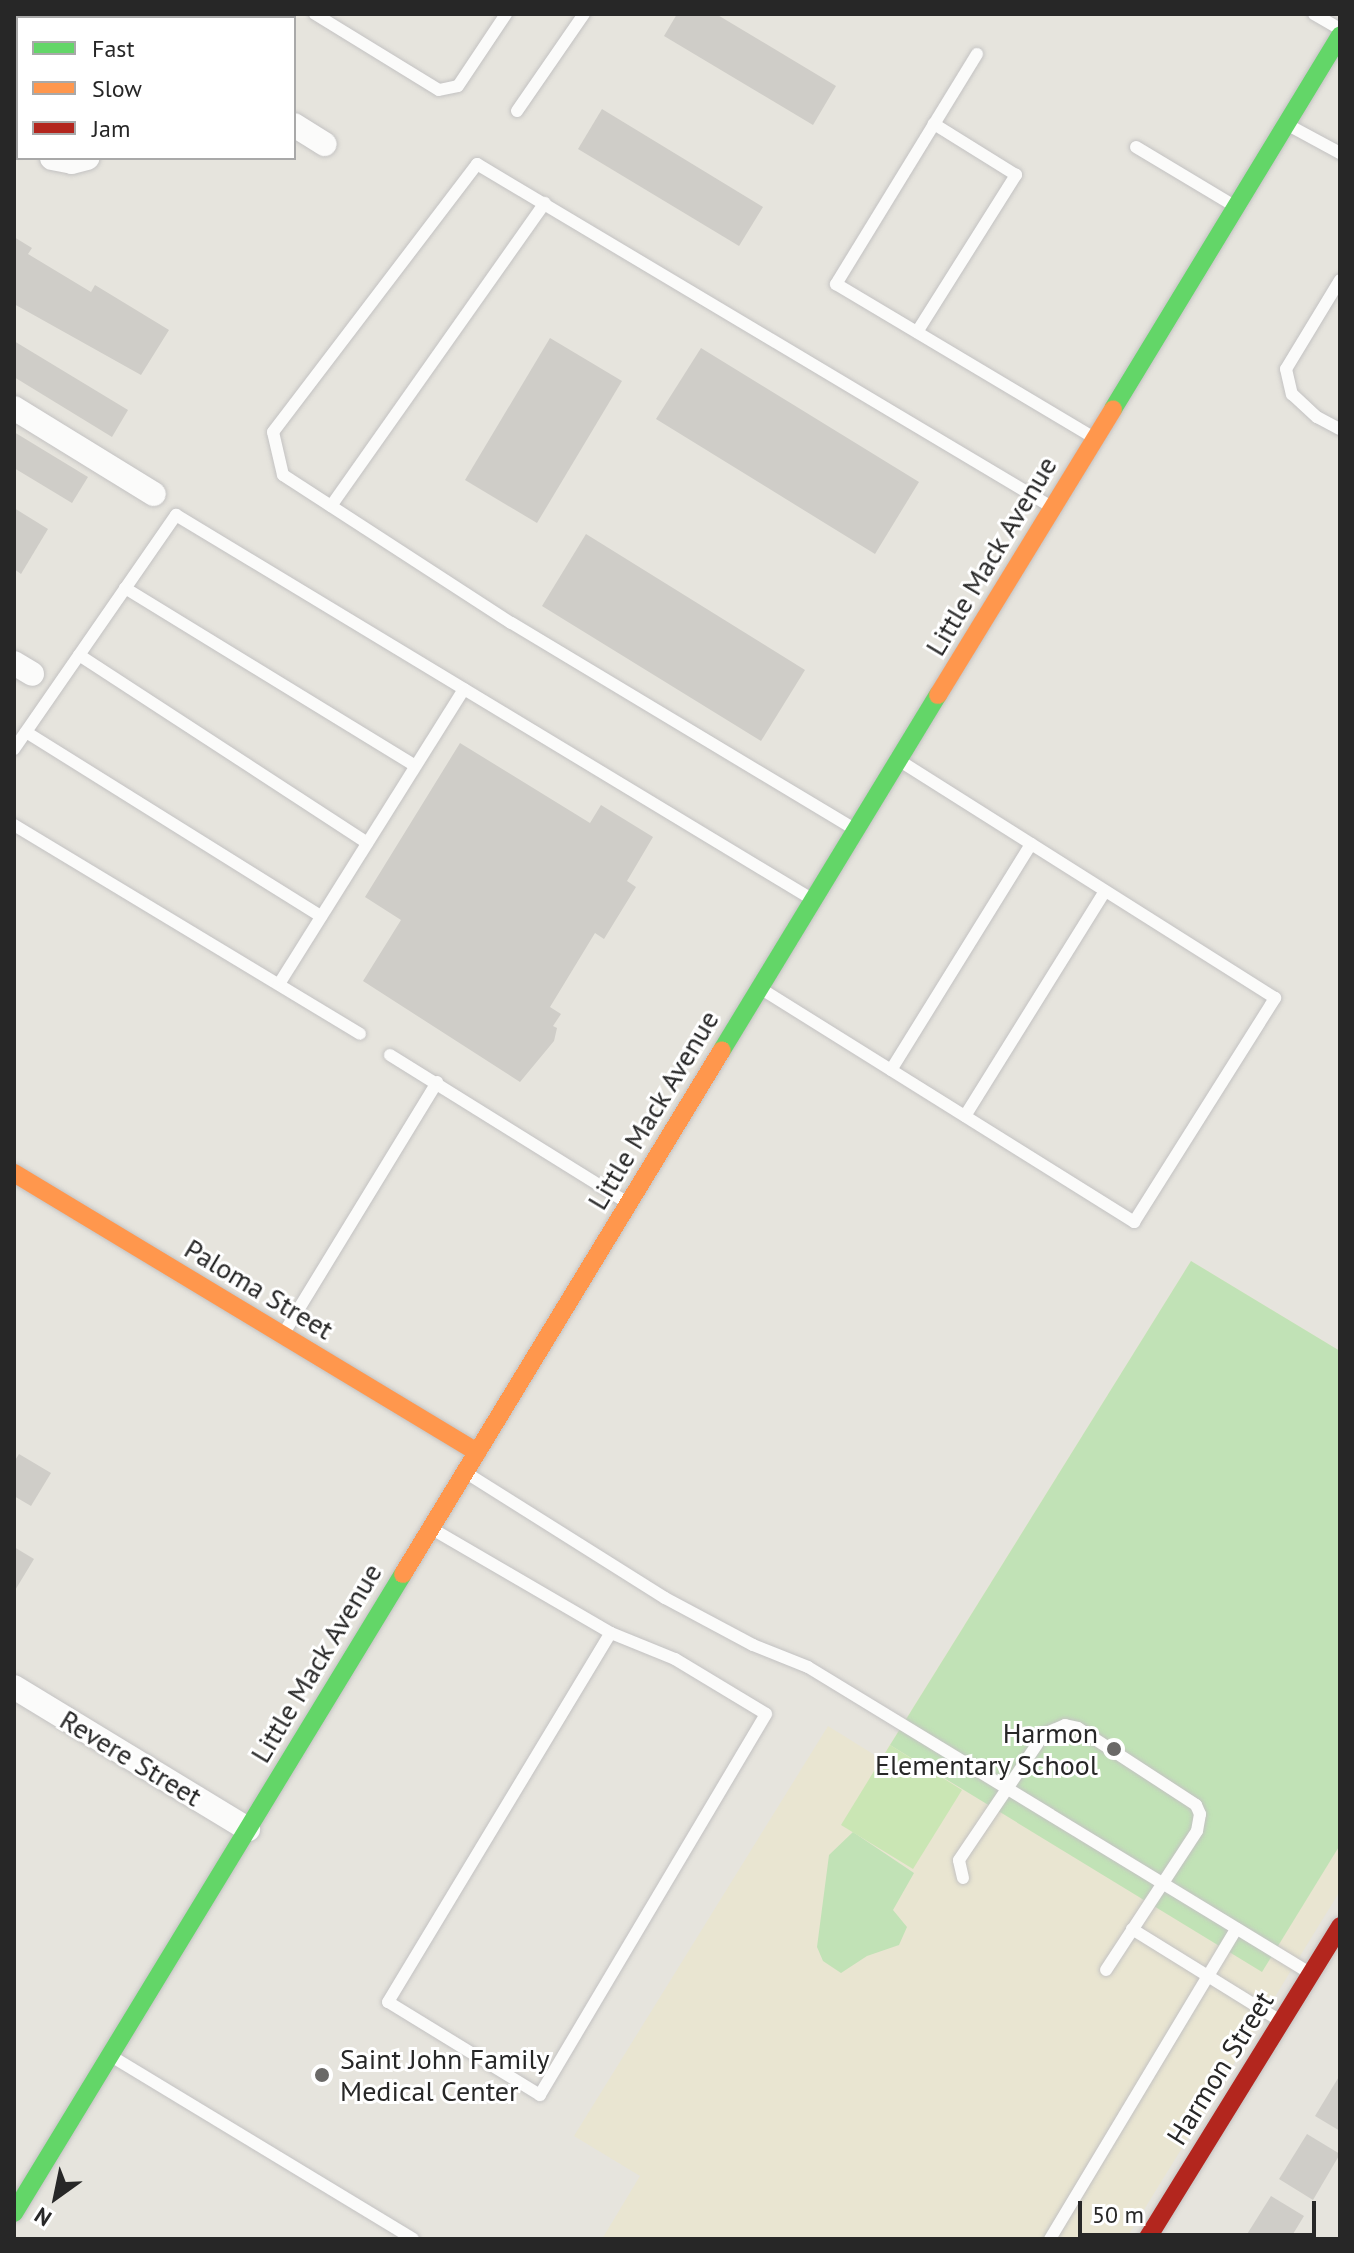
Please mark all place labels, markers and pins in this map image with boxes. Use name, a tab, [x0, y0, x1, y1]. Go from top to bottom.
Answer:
place label: Harmon Elementary School	[874, 1716, 1098, 1782]
marker: Harmon Elementary School	[1105, 1740, 1123, 1758]
place label: Saint John Family Medical Center	[340, 2042, 550, 2108]
marker: Saint John Family Medical Center	[311, 2064, 333, 2086]

